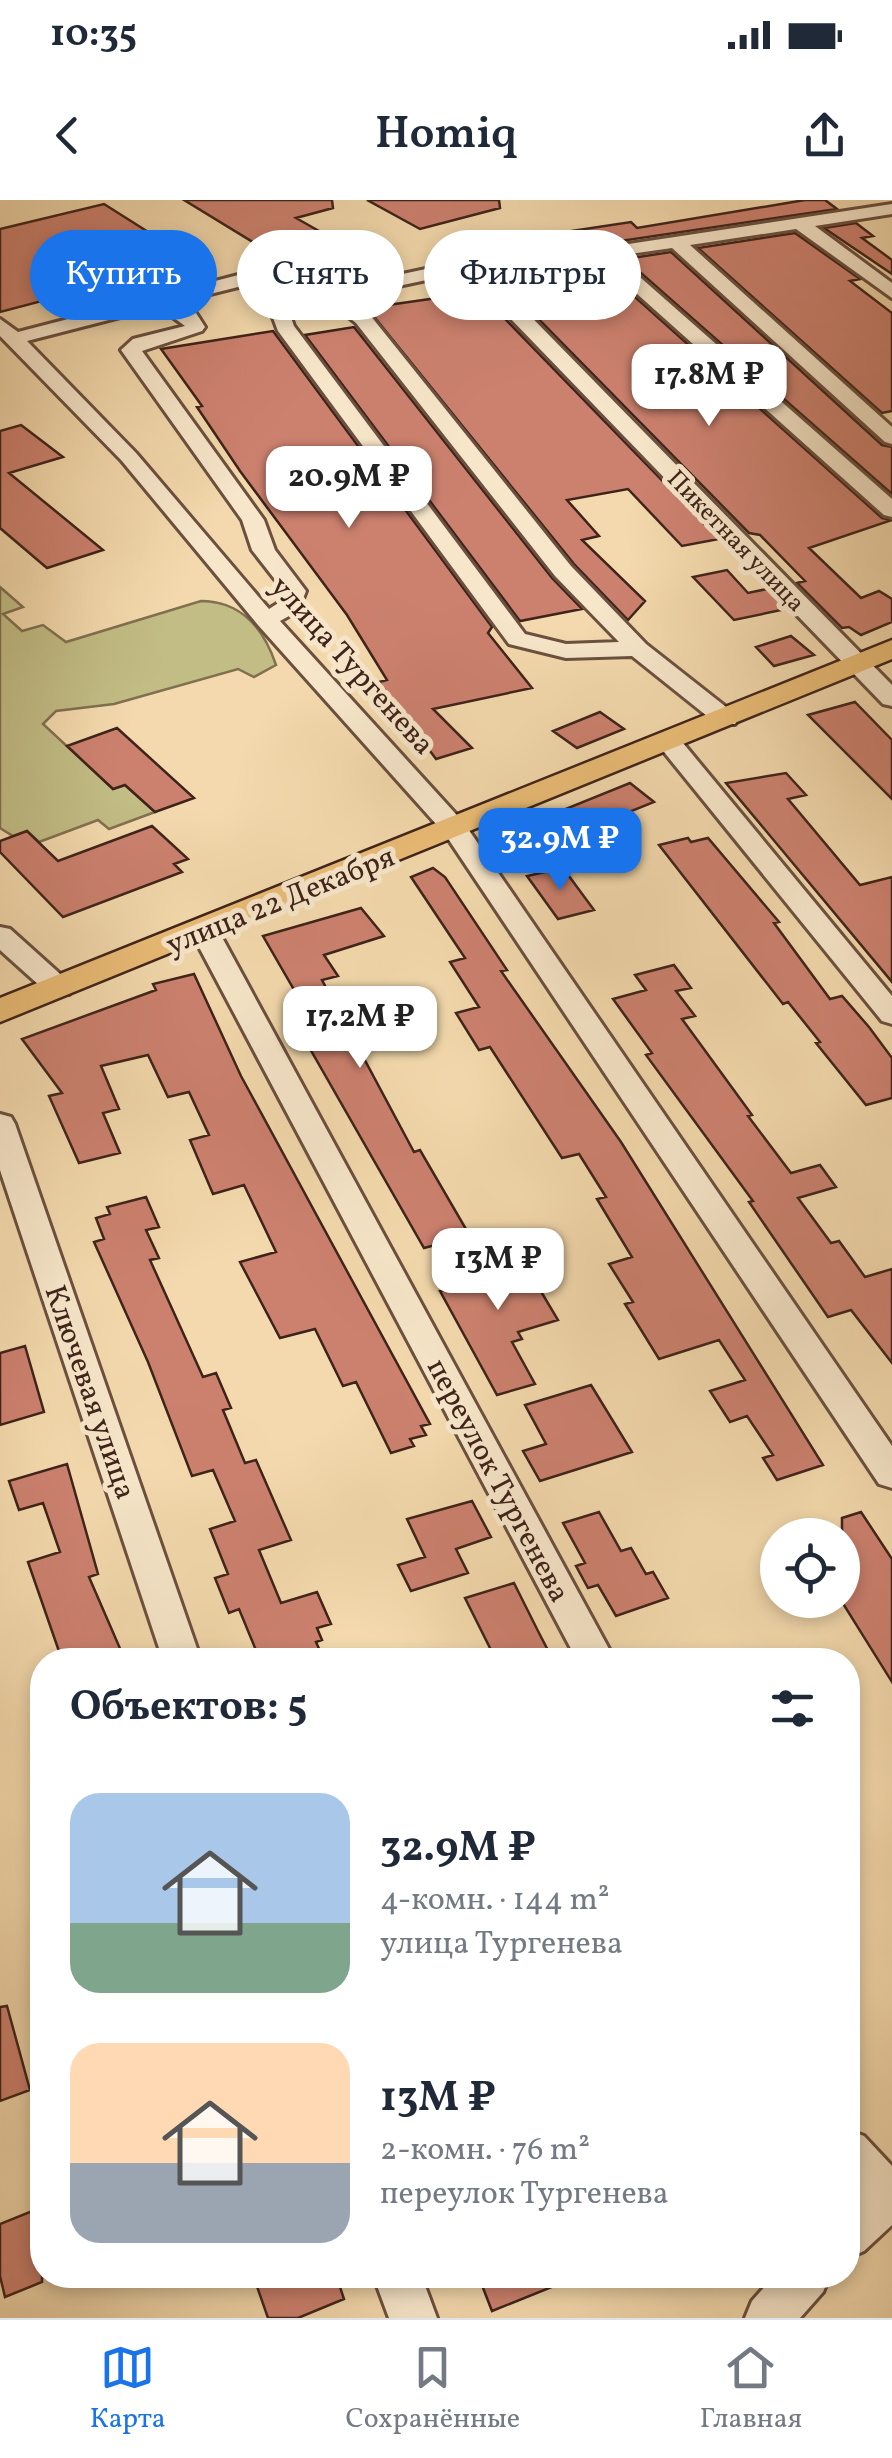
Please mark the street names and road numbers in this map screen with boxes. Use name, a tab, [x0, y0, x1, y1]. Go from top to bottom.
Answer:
street label: Пикетная улица	[658, 463, 812, 621]
street label: улица Тургенева	[260, 568, 443, 765]
street label: улица 22 Декабря	[160, 837, 401, 967]
street label: Ключевая улица	[33, 1280, 145, 1505]
street label: переулок Тургенева	[415, 1352, 579, 1610]

